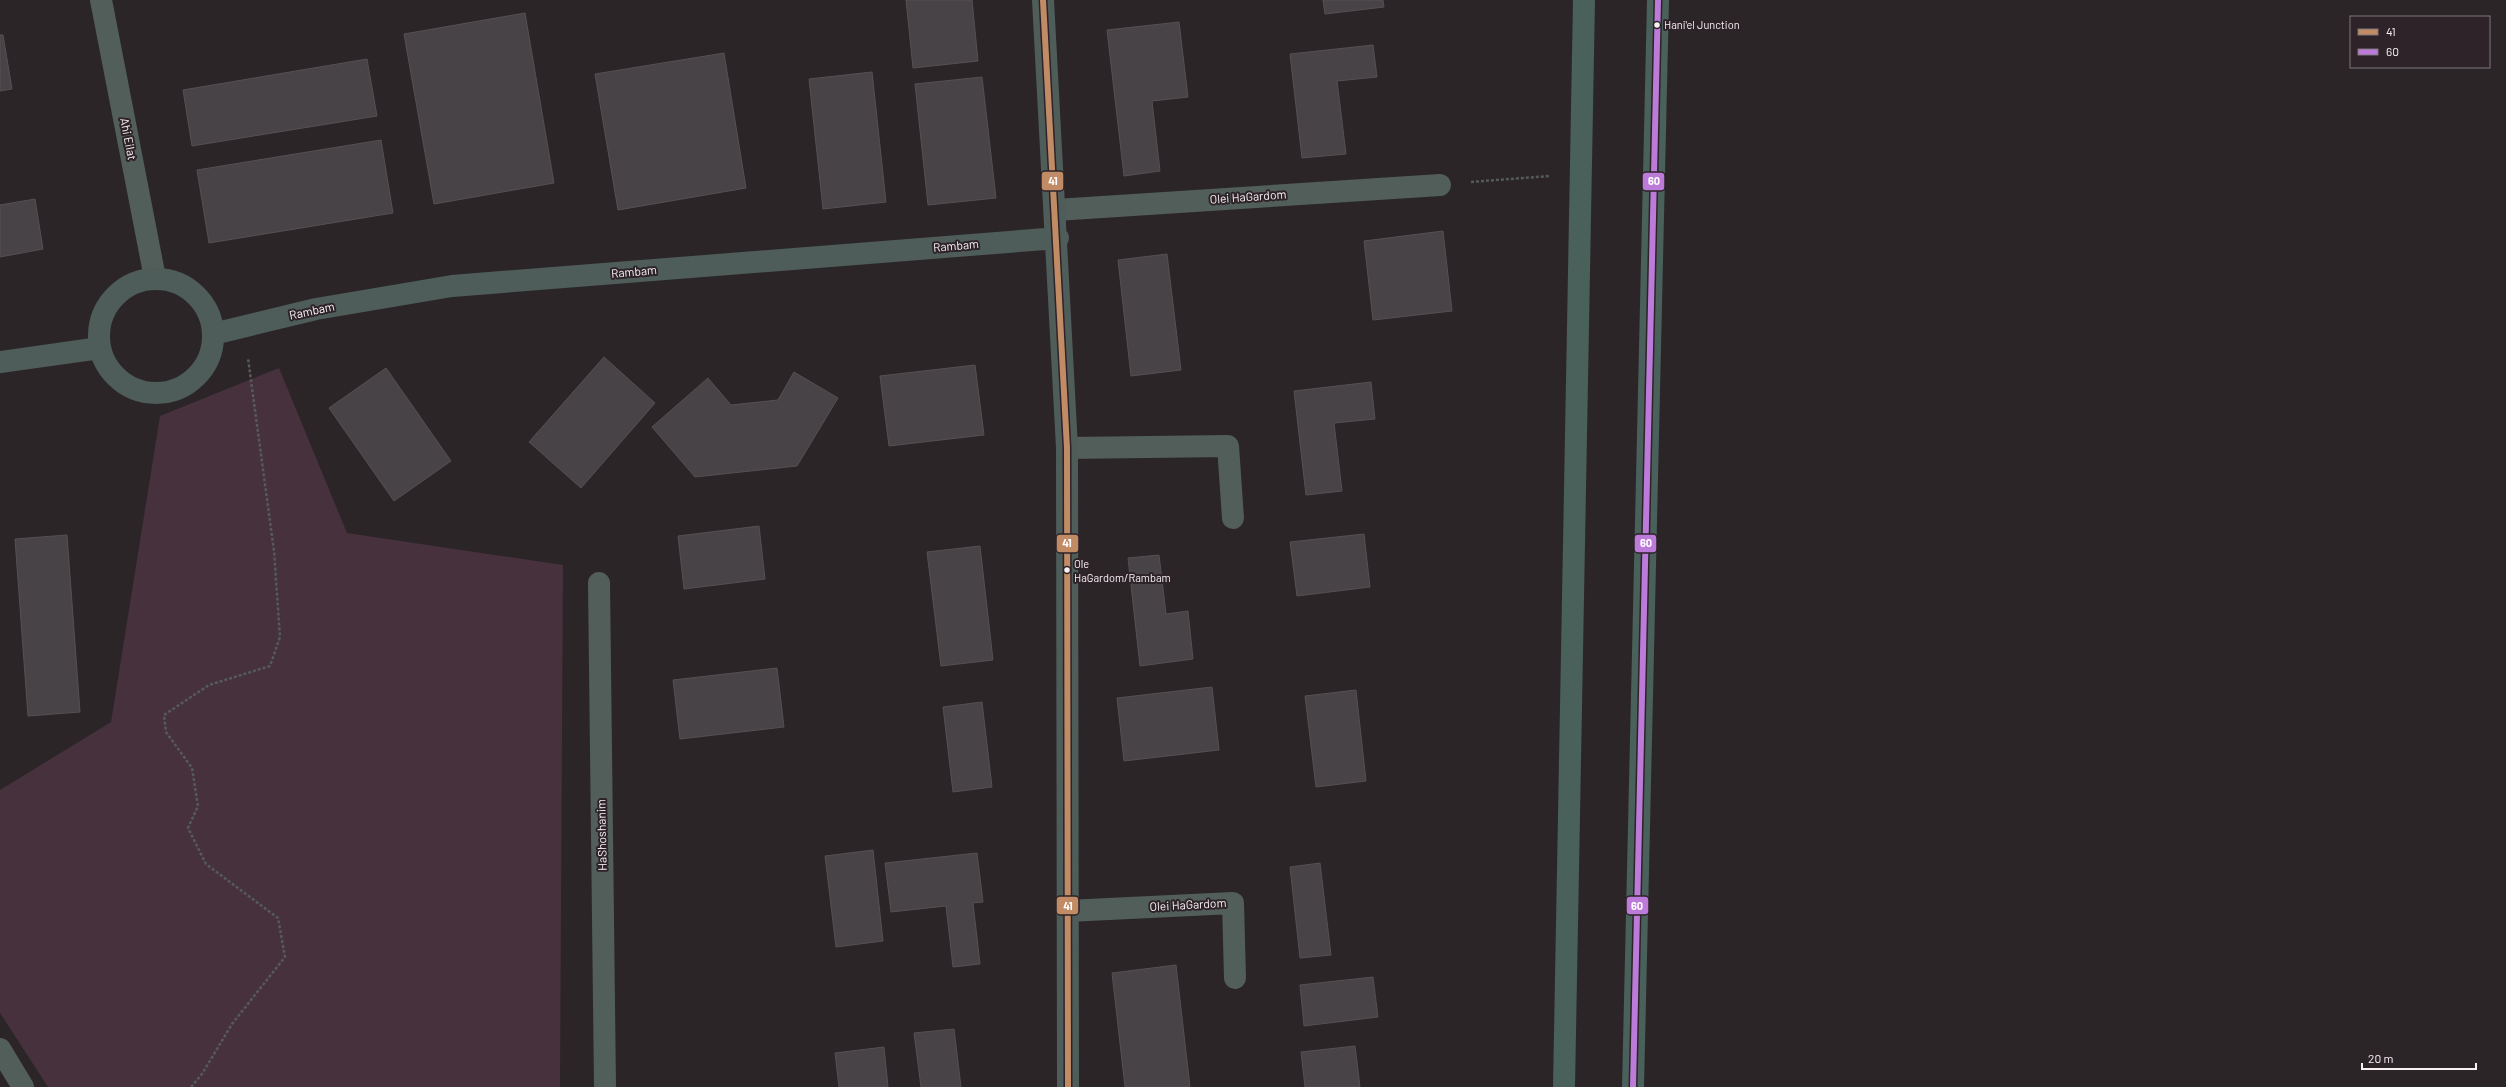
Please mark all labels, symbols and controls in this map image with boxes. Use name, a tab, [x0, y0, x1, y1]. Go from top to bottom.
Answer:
legend	[2350, 16, 2490, 68]
place label: Hani'el Junction	[1664, 18, 1740, 31]
marker: Hani'el Junction	[1652, 20, 1662, 30]
text: 41	[2386, 24, 2396, 38]
text: 60	[2386, 44, 2399, 58]
street label: Ahi Eilat	[118, 116, 140, 161]
line badge: 41	[1041, 171, 1064, 191]
line badge: 60	[1642, 172, 1665, 191]
text: 41	[1048, 174, 1058, 187]
text: 60	[1648, 174, 1660, 187]
street label: Olei HaGardom	[1209, 186, 1287, 206]
street label: Rambam	[932, 236, 980, 254]
street label: Rambam	[610, 262, 658, 280]
street label: Rambam	[288, 298, 336, 322]
line badge: 41	[1056, 534, 1079, 553]
line badge: 60	[1634, 534, 1657, 553]
text: 41	[1062, 536, 1072, 549]
text: 60	[1640, 536, 1652, 549]
place label: Ole HaGardom/Rambam	[1074, 557, 1171, 584]
marker: Ole HaGardom/Rambam	[1062, 565, 1072, 575]
street label: HaShoshanim	[593, 799, 609, 871]
street label: Olei HaGardom	[1149, 895, 1227, 913]
line badge: 41	[1056, 896, 1079, 915]
line badge: 60	[1626, 896, 1649, 915]
text: 41	[1063, 899, 1073, 912]
text: 60	[1631, 899, 1643, 912]
scale bar	[2362, 1045, 2476, 1071]
text: 20 m	[2368, 1051, 2394, 1065]

